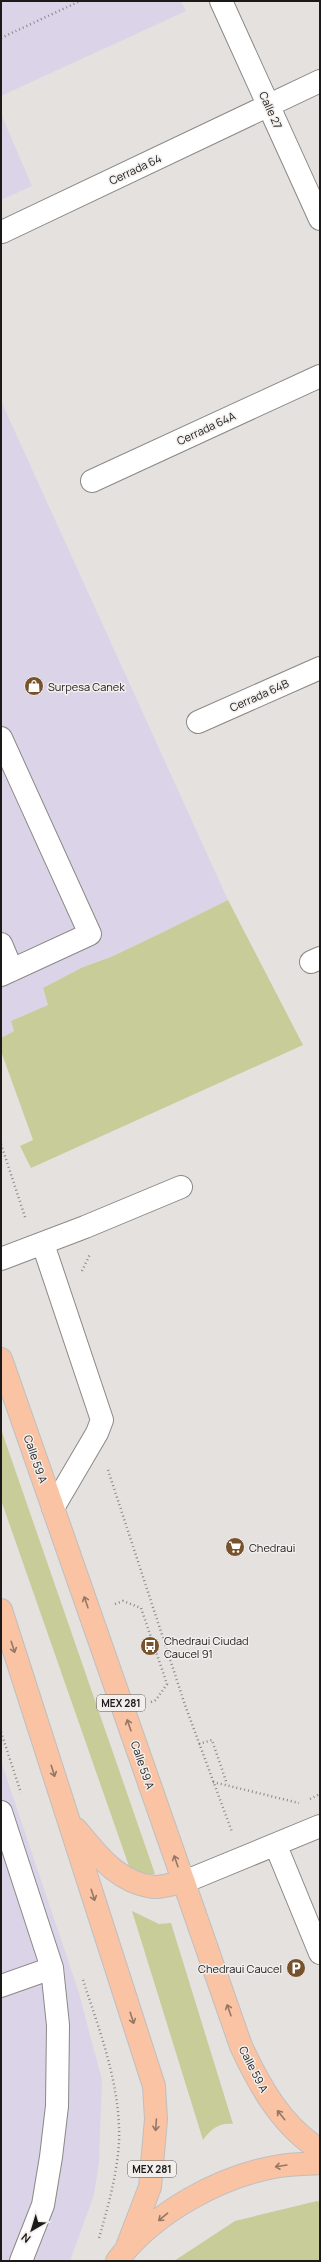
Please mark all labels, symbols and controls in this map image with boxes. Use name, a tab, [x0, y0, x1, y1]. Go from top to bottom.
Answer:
street label: Calle 27	[256, 89, 286, 131]
street label: Cerrada 64	[106, 150, 164, 188]
street label: Cerrada 64A	[174, 408, 238, 448]
shop icon: Surpesa Canek	[23, 675, 45, 697]
street label: Cerrada 64B	[227, 675, 291, 715]
place label: Surpesa Canek	[48, 679, 125, 694]
street label: Calle 59 A	[21, 1433, 51, 1485]
supermarket icon: Chedraui	[224, 1536, 246, 1558]
place label: Chedraui	[249, 1540, 295, 1555]
one-way arrow	[82, 1595, 89, 1608]
place label: Chedraui Ciudad Caucel 91	[164, 1633, 249, 1661]
bus stop icon: Chedraui Ciudad Caucel 91	[139, 1635, 161, 1657]
one-way arrow	[10, 1641, 17, 1654]
road number: MEX 281	[97, 1695, 145, 1711]
one-way arrow	[124, 1719, 132, 1731]
street label: Calle 59 A	[128, 1739, 158, 1791]
one-way arrow	[50, 1764, 57, 1777]
one-way arrow	[172, 1855, 180, 1867]
one-way arrow	[90, 1888, 97, 1901]
parking icon: Chedraui Caucel	[285, 1957, 307, 1979]
place label: Chedraui Caucel	[198, 1961, 282, 1976]
one-way arrow	[224, 2004, 232, 2016]
one-way arrow	[129, 2012, 137, 2024]
street label: Calle 59 A	[236, 2043, 272, 2095]
one-way arrow	[276, 2109, 285, 2120]
one-way arrow	[152, 2118, 159, 2131]
road number: MEX 281	[128, 2161, 176, 2177]
one-way arrow	[275, 2162, 288, 2170]
north arrow	[12, 2210, 52, 2250]
one-way arrow	[158, 2212, 168, 2221]
text: N	[18, 2230, 33, 2247]

